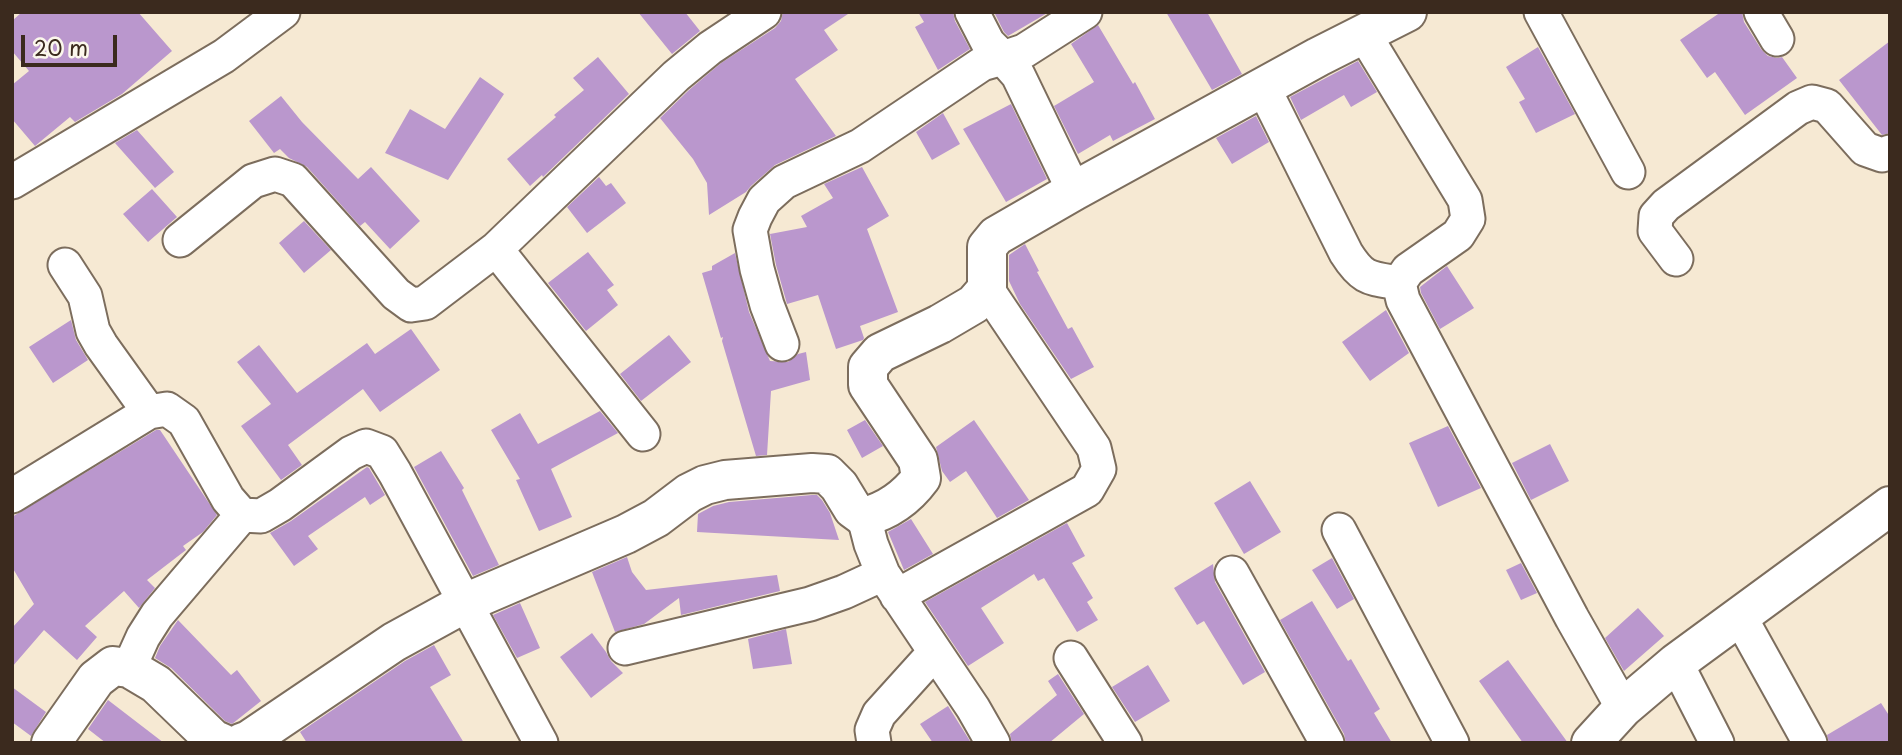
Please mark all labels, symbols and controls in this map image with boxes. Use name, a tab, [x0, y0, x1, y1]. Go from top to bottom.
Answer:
scale bar	[24, 21, 121, 65]
text: 20 m	[34, 31, 88, 63]

